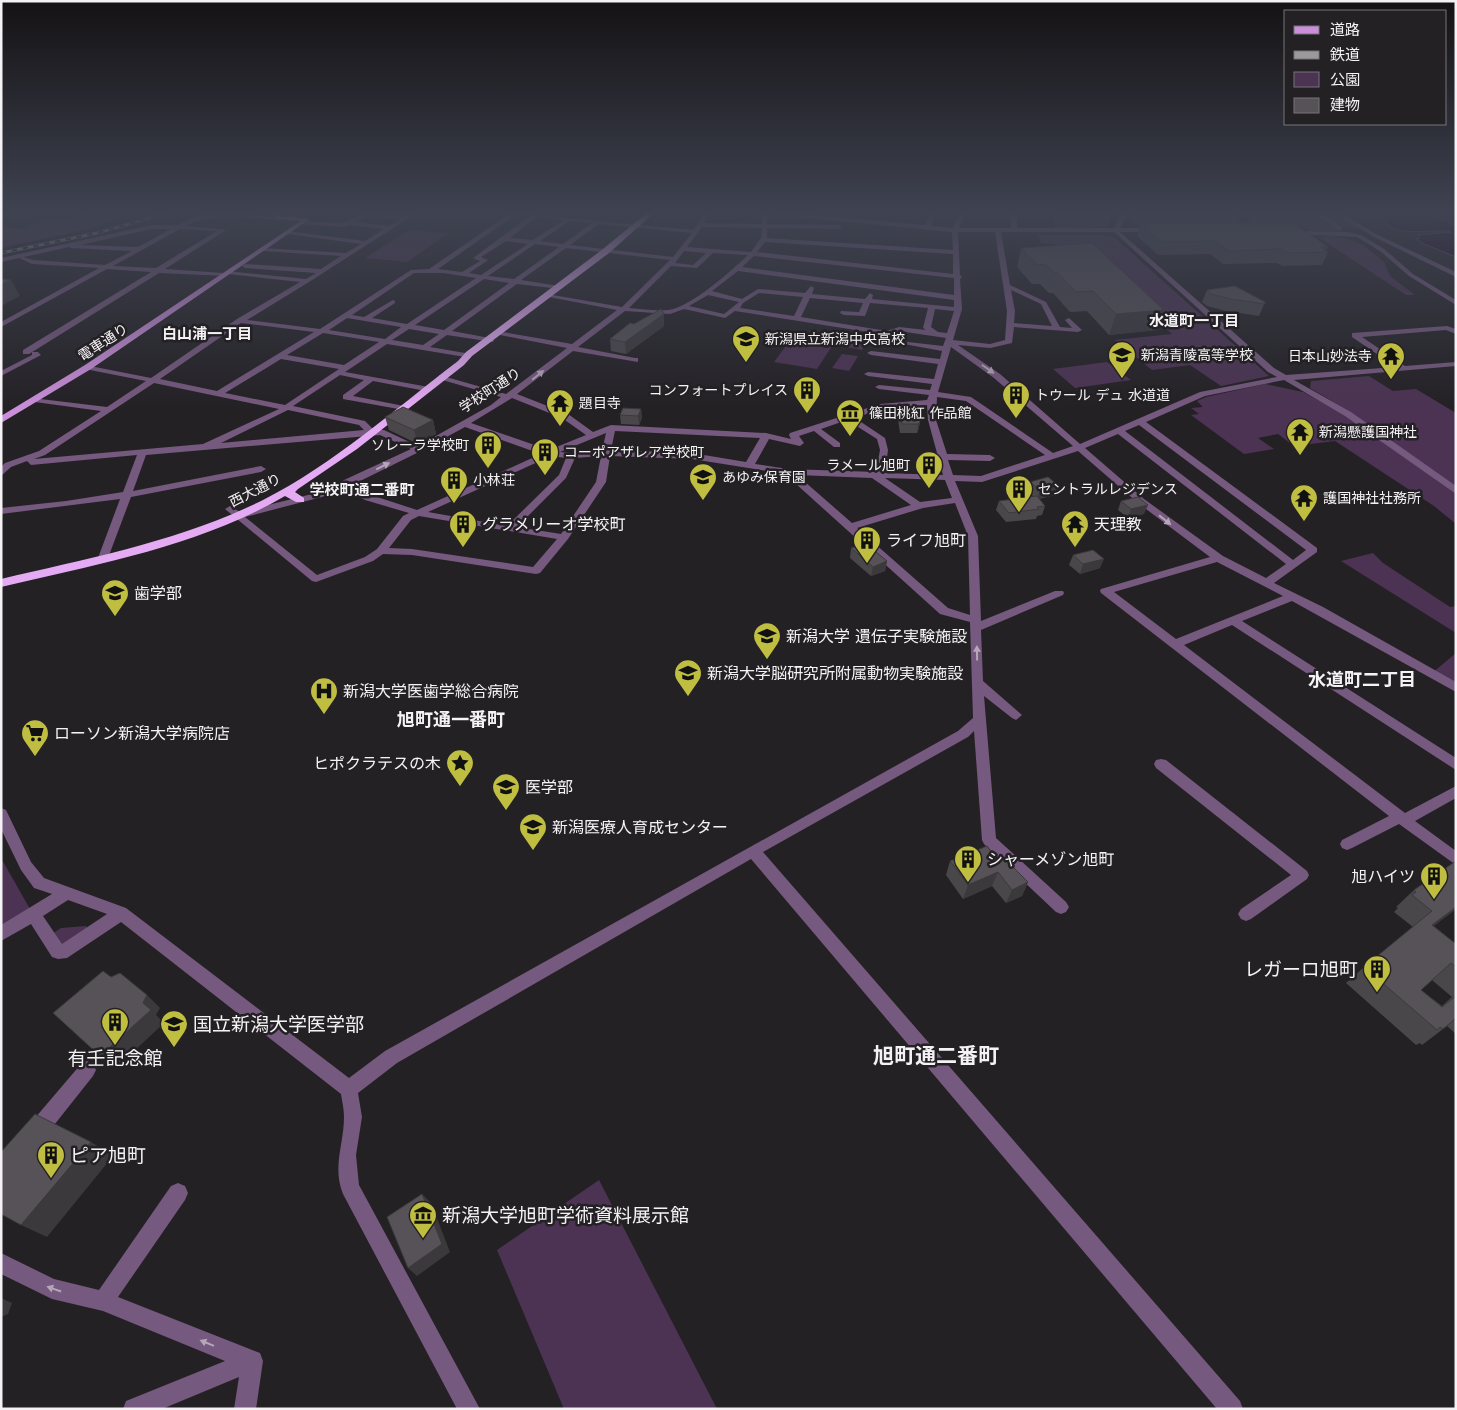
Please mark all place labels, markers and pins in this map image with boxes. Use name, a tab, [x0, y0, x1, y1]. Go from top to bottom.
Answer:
school or university icon: 新潟県立新潟中央高校	[731, 324, 761, 363]
place label: 新潟県立新潟中央高校	[765, 331, 905, 347]
school or university icon: 新潟青陵高等学校	[1107, 340, 1137, 379]
temple icon: 日本山妙法寺	[1376, 341, 1406, 380]
place label: 新潟青陵高等学校	[1141, 347, 1253, 363]
place label: 日本山妙法寺	[1288, 348, 1372, 364]
building icon: コンフォートプレイス	[792, 375, 822, 414]
building icon: トウール デュ 水道道	[1001, 380, 1031, 419]
place label: コンフォートプレイス	[649, 382, 788, 398]
place label: トウール デュ 水道道	[1035, 387, 1170, 403]
temple icon: 題目寺	[545, 388, 575, 427]
place label: 題目寺	[579, 395, 621, 411]
museum icon: 篠田桃紅 作品館	[835, 398, 865, 437]
place label: 篠田桃紅 作品館	[869, 405, 971, 421]
temple icon: 新潟懸護国神社	[1285, 417, 1315, 456]
place label: 新潟懸護国神社	[1319, 424, 1417, 440]
building icon: ソレーラ学校町	[473, 430, 503, 469]
place label: ソレーラ学校町	[371, 437, 469, 453]
building icon: コーポアザレア学校町	[530, 437, 560, 476]
place label: コーポアザレア学校町	[564, 444, 704, 460]
building icon: ラメール旭町	[914, 450, 944, 489]
place label: ラメール旭町	[826, 457, 910, 473]
school or university icon: あゆみ保育園	[688, 462, 718, 501]
building icon: 小林荘	[439, 465, 469, 504]
place label: あゆみ保育園	[722, 469, 806, 485]
place label: 小林荘	[473, 472, 515, 488]
building icon: セントラルレジデンス	[1004, 474, 1034, 513]
place label: セントラルレジデンス	[1038, 481, 1178, 497]
temple icon: 護国神社社務所	[1289, 483, 1319, 522]
place label: 護国神社社務所	[1323, 490, 1421, 506]
building icon: グラメリーオ学校町	[448, 509, 478, 548]
temple icon: 天理教	[1060, 509, 1090, 548]
place label: グラメリーオ学校町	[482, 515, 626, 534]
place label: 天理教	[1094, 515, 1142, 534]
building icon: ライフ旭町	[852, 525, 882, 564]
place label: ライフ旭町	[886, 531, 966, 550]
school or university icon: 歯学部	[100, 578, 130, 617]
place label: 歯学部	[134, 584, 182, 603]
school or university icon: 新潟大学 遺伝子実験施設	[752, 621, 782, 660]
place label: 新潟大学 遺伝子実験施設	[786, 627, 967, 646]
school or university icon: 新潟大学脳研究所附属動物実験施設	[673, 658, 703, 697]
place label: 新潟大学脳研究所附属動物実験施設	[707, 664, 963, 683]
hospital icon: 新潟大学医歯学総合病院	[309, 676, 339, 715]
place label: 新潟大学医歯学総合病院	[343, 682, 519, 701]
supermarket icon: ローソン新潟大学病院店	[20, 718, 50, 757]
place label: ローソン新潟大学病院店	[54, 724, 230, 743]
place icon: ヒポクラテスの木	[445, 748, 475, 787]
place label: ヒポクラテスの木	[313, 754, 441, 773]
school or university icon: 医学部	[491, 772, 521, 811]
place label: 医学部	[525, 778, 573, 797]
school or university icon: 新潟医療人育成センター	[518, 812, 548, 851]
place label: 新潟医療人育成センター	[552, 818, 728, 837]
building icon: シャーメゾン旭町	[953, 844, 983, 883]
place label: シャーメゾン旭町	[987, 850, 1114, 869]
building icon: 旭ハイツ	[1419, 861, 1449, 900]
place label: 旭ハイツ	[1351, 867, 1415, 886]
building icon: レガーロ旭町	[1362, 954, 1392, 993]
place label: レガーロ旭町	[1244, 958, 1358, 980]
building icon: 有壬記念館	[100, 1007, 130, 1046]
school or university icon: 国立新潟大学医学部	[159, 1009, 189, 1048]
place label: 国立新潟大学医学部	[193, 1013, 364, 1035]
place label: 有壬記念館	[67, 1047, 163, 1069]
building icon: ピア旭町	[36, 1140, 66, 1179]
place label: ピア旭町	[70, 1144, 146, 1166]
museum icon: 新潟大学旭町学術資料展示館	[408, 1200, 438, 1239]
place label: 新潟大学旭町学術資料展示館	[442, 1204, 689, 1226]

